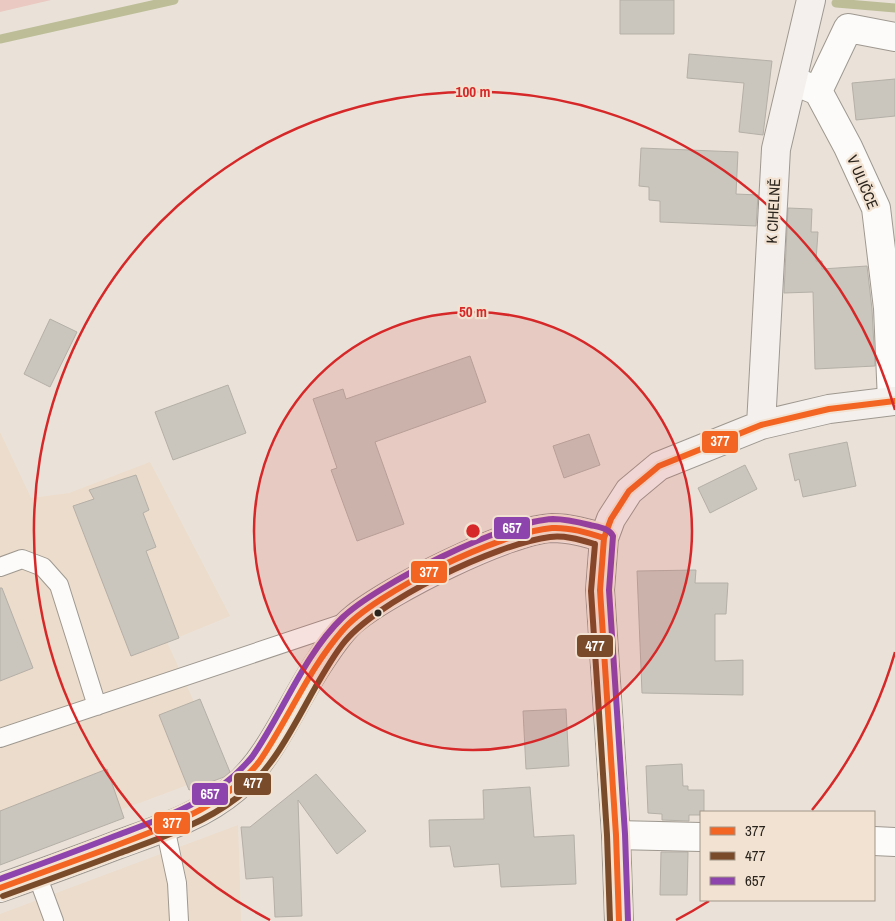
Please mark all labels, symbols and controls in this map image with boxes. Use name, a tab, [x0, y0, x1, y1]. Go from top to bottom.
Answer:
text: 100 m	[456, 81, 490, 102]
street label: V ULIČCE	[842, 152, 884, 212]
street label: K CIHELNĚ	[761, 178, 785, 244]
text: 50 m	[459, 301, 487, 322]
line badge: 377	[701, 430, 739, 454]
text: 377	[710, 432, 730, 450]
line badge: 657	[493, 516, 531, 540]
text: 657	[502, 519, 522, 537]
centre of rings	[464, 522, 482, 540]
line badge: 377	[410, 560, 448, 584]
text: 377	[419, 563, 439, 581]
unlabelled marker	[373, 608, 383, 618]
line badge: 477	[576, 634, 614, 658]
text: 477	[585, 637, 605, 655]
line badge: 477	[233, 772, 272, 796]
text: 477	[243, 774, 263, 792]
line badge: 657	[191, 782, 229, 806]
text: 657	[200, 785, 220, 803]
line badge: 377	[153, 811, 191, 835]
legend	[700, 811, 875, 901]
text: 377	[162, 814, 182, 832]
text: 377	[745, 820, 766, 841]
text: 477	[745, 845, 766, 866]
text: 657	[745, 870, 766, 891]

